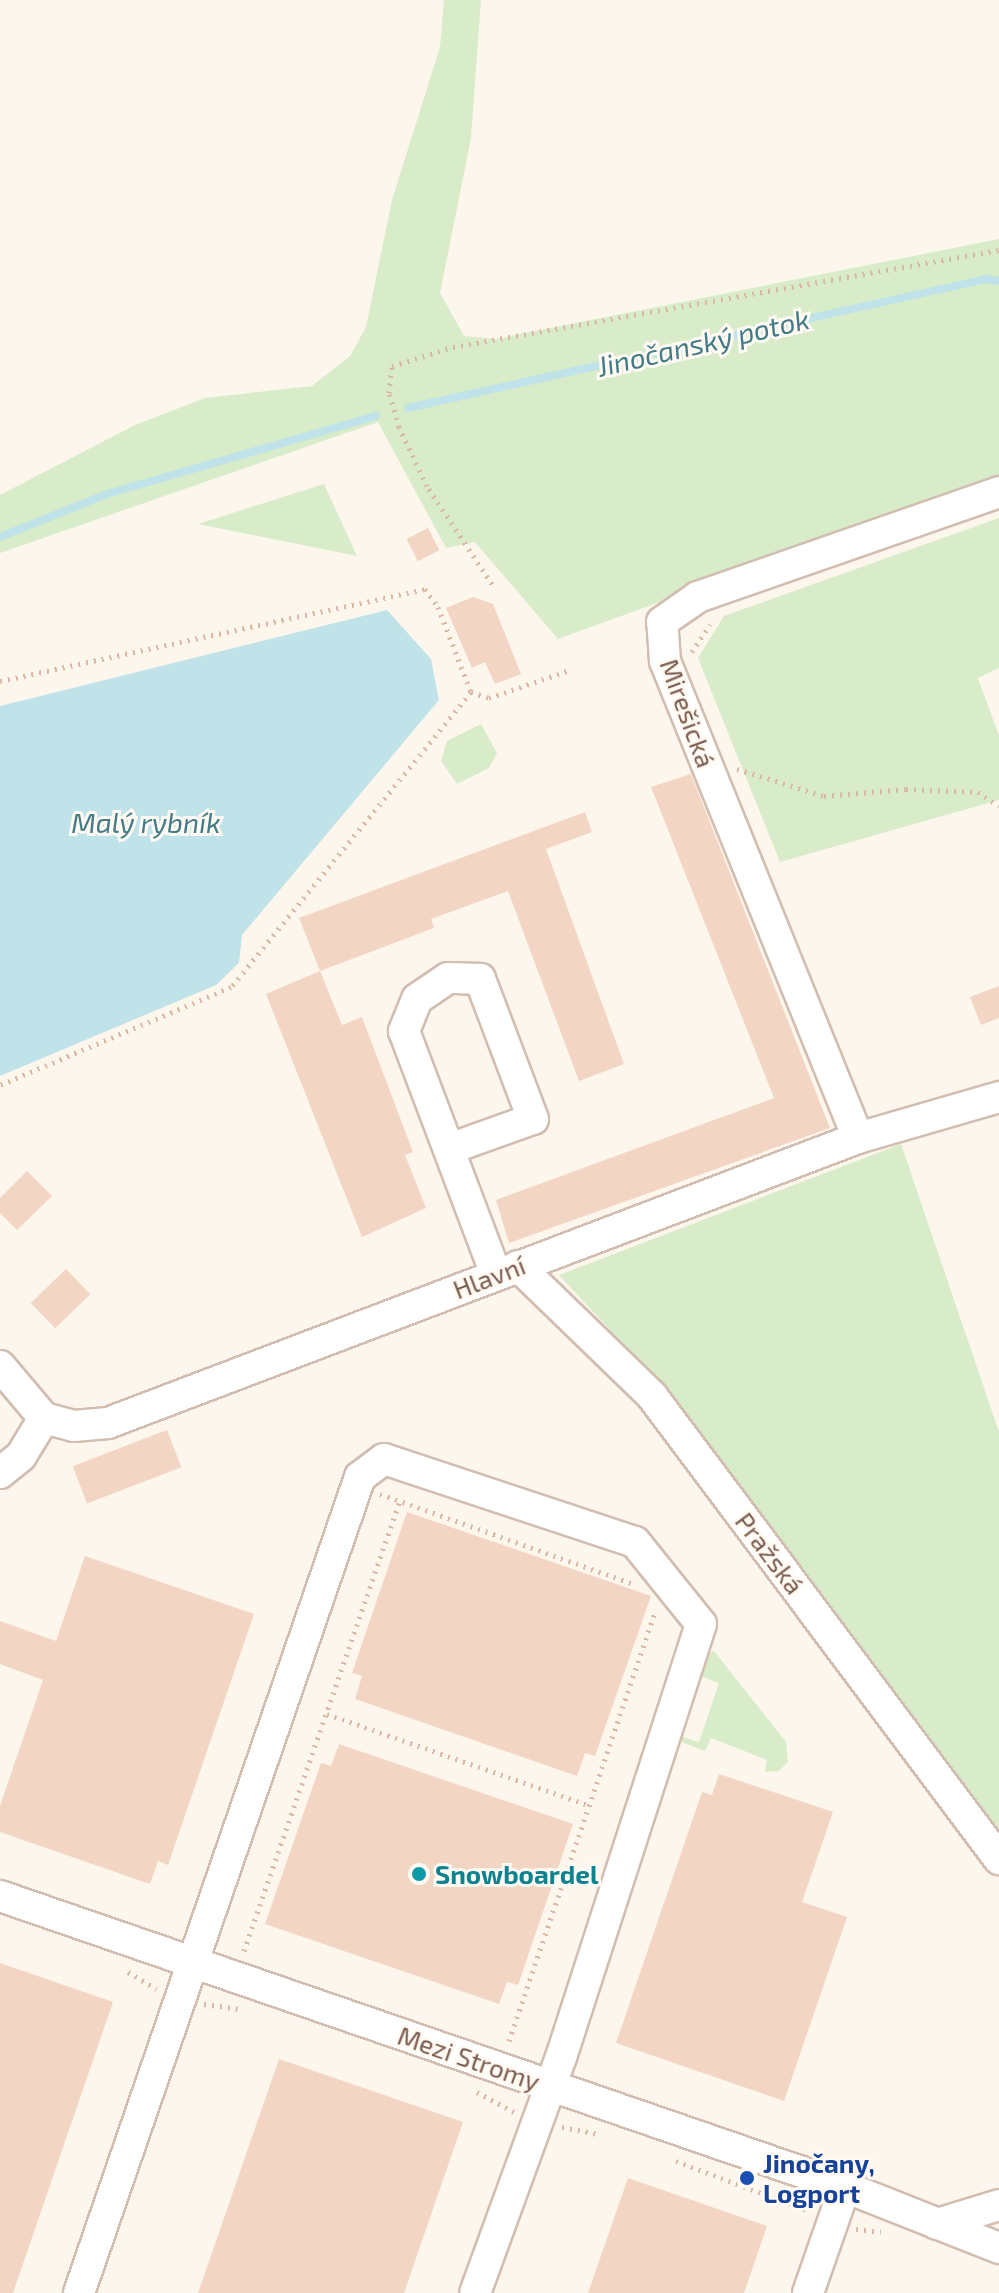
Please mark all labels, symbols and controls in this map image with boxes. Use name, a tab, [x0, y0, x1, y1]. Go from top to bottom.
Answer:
water label: Jinočanský potok	[594, 301, 812, 383]
street label: Mirešická	[654, 654, 722, 772]
water label: Malý rybník	[71, 805, 221, 839]
street label: Hlavní	[449, 1249, 529, 1305]
street label: Pražská	[729, 1506, 811, 1600]
place label: Snowboardel	[435, 1858, 598, 1890]
marker: Snowboardel	[410, 1865, 428, 1883]
street label: Mezi Stromy	[394, 2019, 544, 2097]
place label: Jinočany, Logport	[763, 2147, 875, 2208]
marker: Jinočany, Logport	[738, 2169, 756, 2187]

